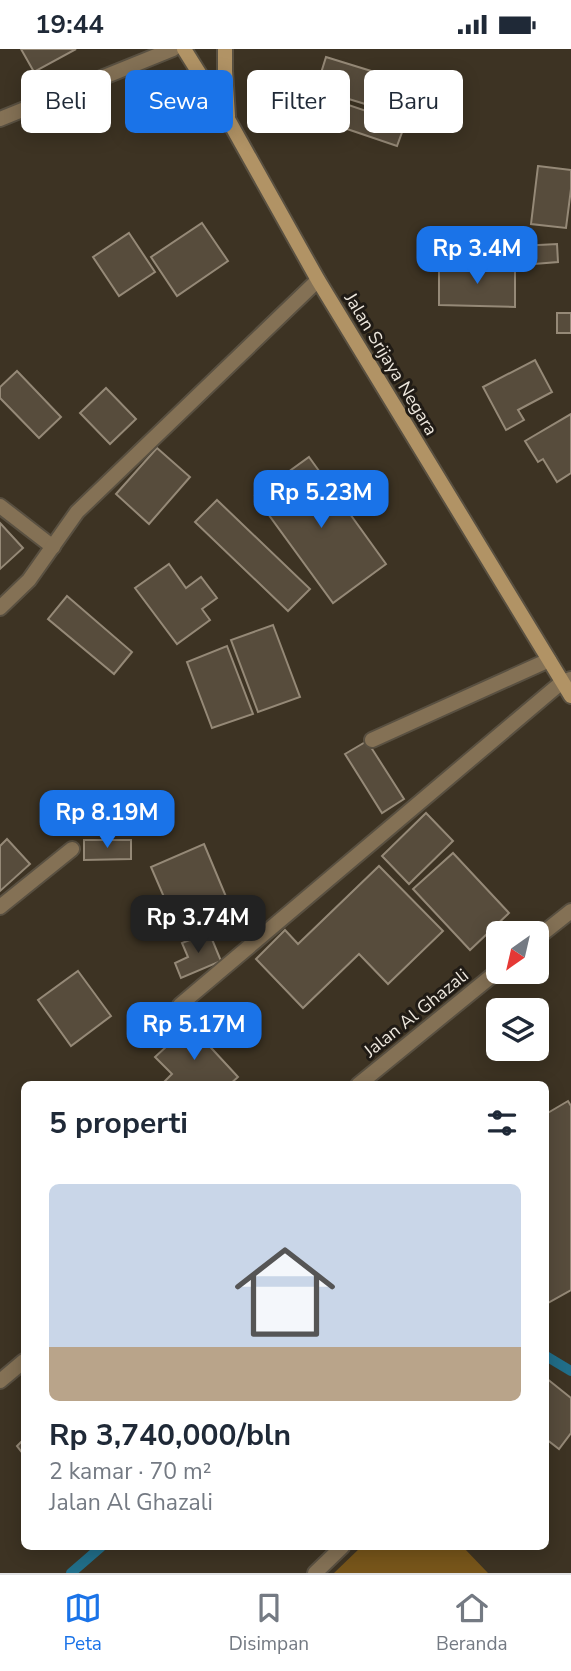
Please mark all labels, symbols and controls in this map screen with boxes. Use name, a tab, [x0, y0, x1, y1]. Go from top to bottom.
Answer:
text: 19:44	[35, 7, 104, 42]
chip: Beli	[21, 70, 111, 133]
chip: Sewa	[125, 70, 233, 133]
chip: Filter	[247, 70, 350, 133]
chip: Baru	[364, 70, 463, 133]
pin: Rp 3.4M	[412, 226, 542, 286]
text: Rp 3.4M	[432, 233, 522, 264]
street label: Jalan Srijaya Negara	[338, 287, 443, 440]
pin: Rp 5.23M	[249, 470, 393, 530]
text: Rp 5.23M	[270, 477, 372, 508]
pin: Rp 8.19M	[35, 791, 179, 850]
text: Rp 8.19M	[56, 797, 158, 828]
pin: Rp 3.74M	[126, 895, 270, 955]
text: Rp 3.74M	[147, 902, 249, 933]
north arrow	[486, 921, 550, 983]
map controls	[486, 921, 549, 1061]
street label: Jalan Al Ghazali	[358, 963, 473, 1063]
button: layers	[486, 998, 549, 1061]
pin: Rp 5.17M	[122, 1003, 266, 1062]
text: Rp 5.17M	[143, 1009, 245, 1040]
text: 5 properti	[49, 1103, 188, 1144]
icon: filters	[483, 1104, 521, 1142]
icon: home	[222, 1229, 348, 1355]
text: Rp 3,740,000/bln	[49, 1415, 291, 1456]
text: 2 kamar · 70 m²	[49, 1456, 211, 1487]
text: Jalan Al Ghazali	[49, 1487, 213, 1518]
tab: Peta	[63, 1589, 102, 1657]
tab: Disimpan	[229, 1589, 309, 1657]
tab: Beranda	[436, 1589, 508, 1657]

